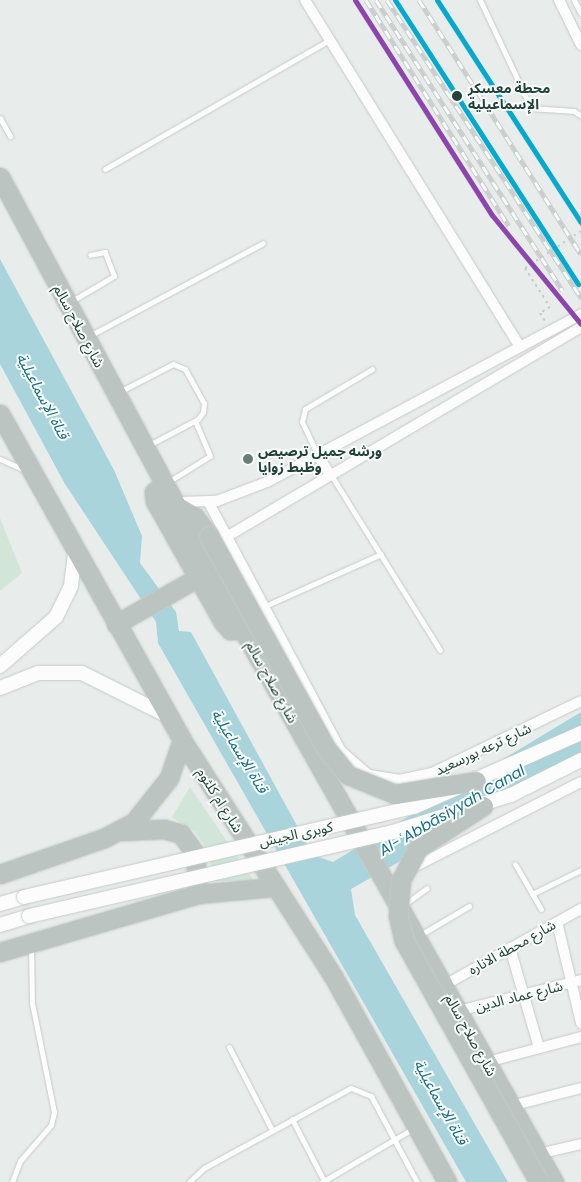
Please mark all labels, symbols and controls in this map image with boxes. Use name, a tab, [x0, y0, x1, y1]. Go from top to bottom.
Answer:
place label: محطة معسكر الإسماعيلية	[468, 80, 550, 112]
marker: محطة معسكر الإسماعيلية	[450, 89, 464, 103]
street label: شارع صلاح سالم	[50, 282, 108, 370]
water label: قناة الإسماعيلية	[13, 350, 73, 442]
place label: ورشه جميل ترصيص وظبط زوايا	[258, 443, 382, 476]
marker: ورشه جميل ترصيص وظبط زوايا	[242, 453, 254, 465]
street label: شارع صلاح سالم	[243, 638, 301, 726]
water label: قناة الإسماعيلية	[208, 706, 272, 796]
street label: شارع ترعه بورسعيد	[432, 719, 534, 779]
water label: Al-ʿAbbāsiyyah Canal	[376, 761, 528, 859]
street label: شارع ام كلثوم	[193, 764, 247, 836]
street label: كوبرى الجيش	[258, 818, 334, 850]
street label: شارع محطة الاناره	[465, 916, 559, 978]
street label: شارع عماد الدين	[474, 977, 564, 1015]
street label: شارع صلاح سالم	[442, 991, 500, 1079]
water label: قناة الإسماعيلية	[410, 1056, 472, 1148]

